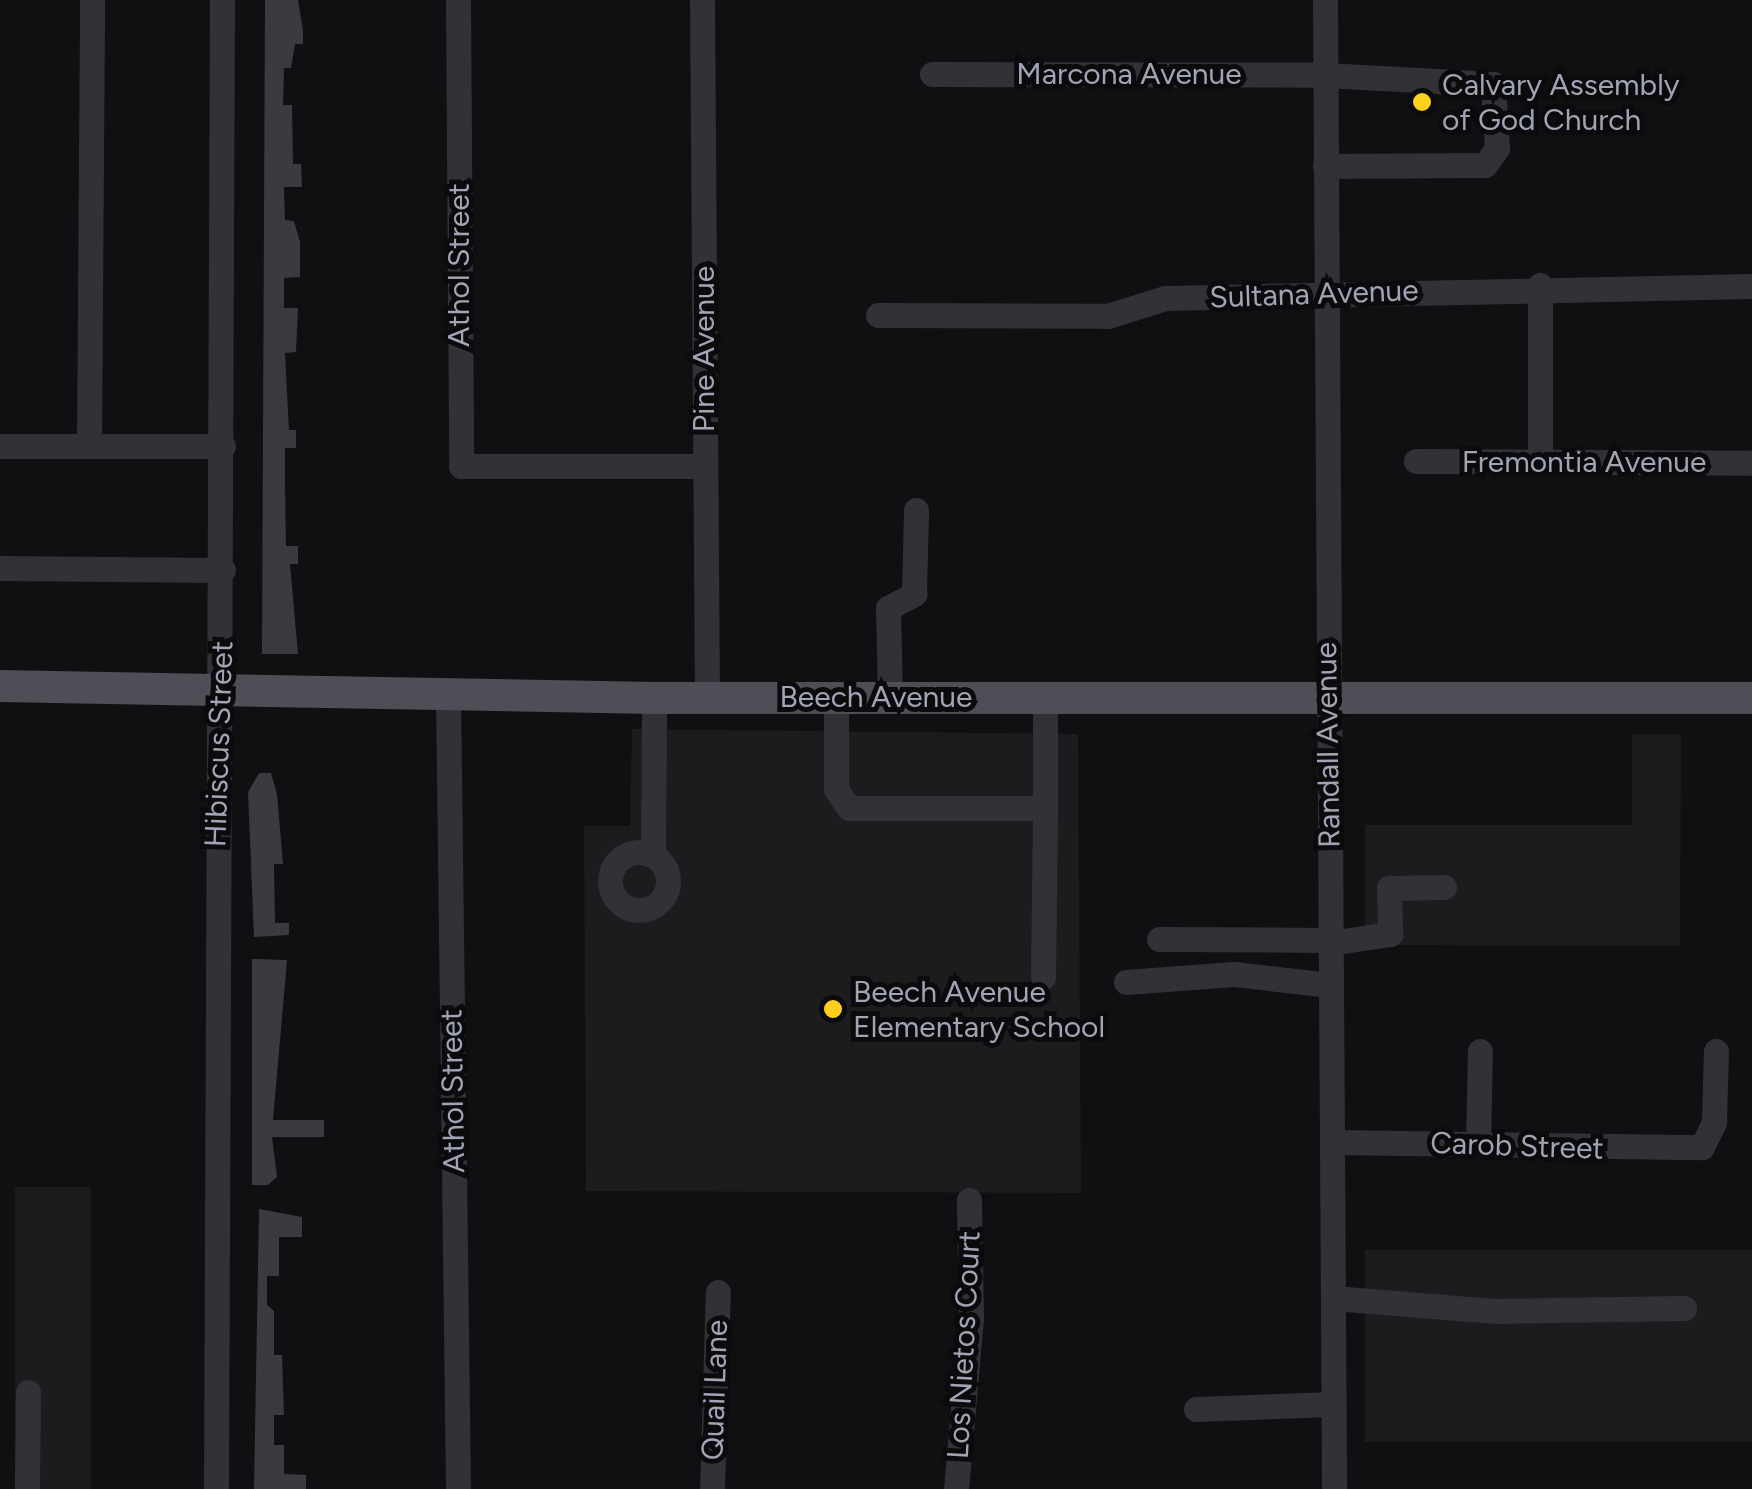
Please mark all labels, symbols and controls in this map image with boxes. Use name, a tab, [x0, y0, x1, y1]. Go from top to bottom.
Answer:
street label: Marcona Avenue	[1016, 56, 1242, 92]
place label: Calvary Assembly of God Church	[1442, 67, 1680, 138]
marker: Calvary Assembly of God Church	[1411, 91, 1433, 113]
street label: Athol Street	[441, 183, 477, 347]
street label: Pine Avenue	[686, 266, 722, 432]
street label: Sultana Avenue	[1209, 272, 1419, 316]
street label: Fremontia Avenue	[1462, 444, 1706, 480]
street label: Hibiscus Street	[197, 640, 241, 848]
street label: Randall Avenue	[1308, 642, 1348, 848]
street label: Beech Avenue	[780, 679, 972, 715]
place label: Beech Avenue Elementary School	[853, 974, 1105, 1044]
marker: Beech Avenue Elementary School	[822, 998, 844, 1020]
street label: Athol Street	[434, 1009, 472, 1173]
street label: Carob Street	[1430, 1125, 1604, 1167]
street label: Los Nietos Court	[940, 1230, 988, 1460]
street label: Quail Lane	[695, 1319, 735, 1461]

